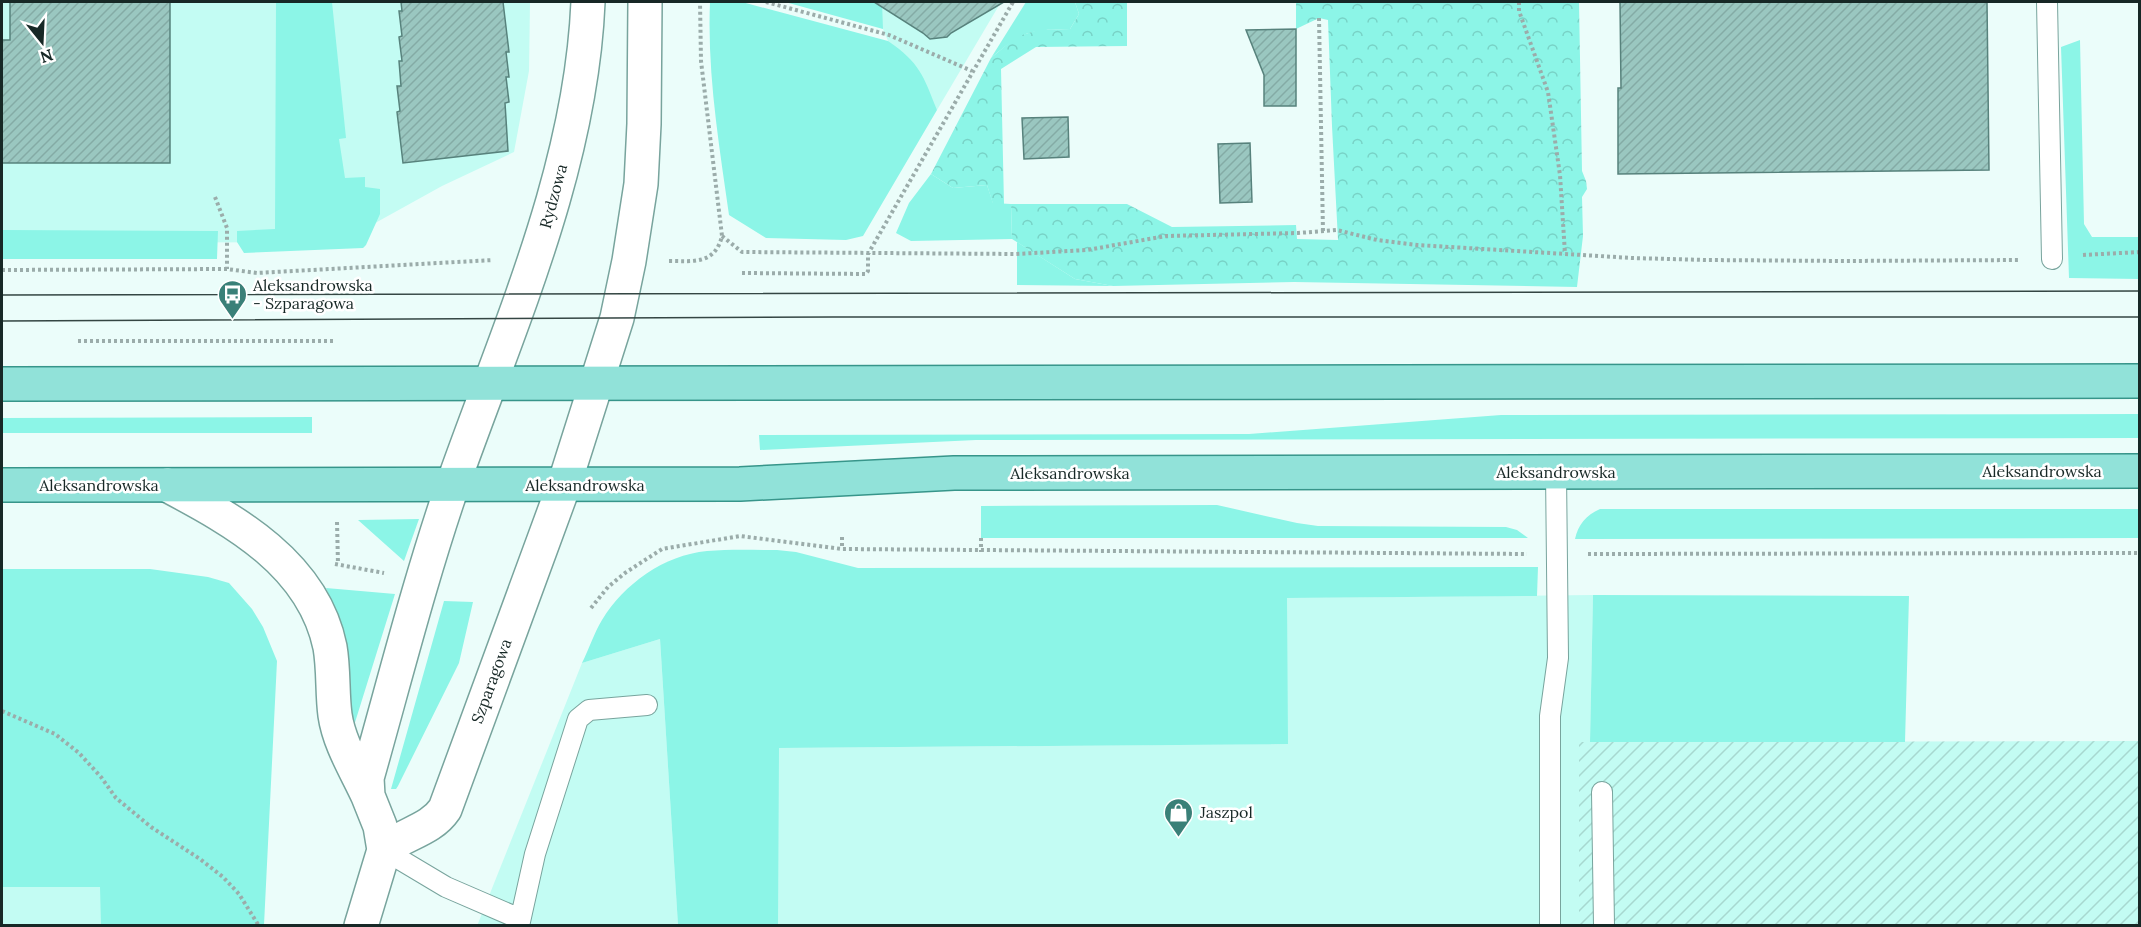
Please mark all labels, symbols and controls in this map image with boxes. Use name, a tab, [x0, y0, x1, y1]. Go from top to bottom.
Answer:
north arrow	[12, 12, 72, 72]
text: N	[38, 45, 56, 68]
street label: Rydzowa	[535, 162, 571, 230]
place label: Aleksandrowska - Szparagowa	[252, 275, 373, 313]
bus stop icon: Aleksandrowska - Szparagowa	[216, 278, 248, 320]
street label: Aleksandrowska	[1981, 461, 2102, 481]
street label: Aleksandrowska	[1495, 462, 1616, 482]
street label: Aleksandrowska	[1009, 463, 1130, 483]
street label: Aleksandrowska	[38, 475, 159, 495]
street label: Aleksandrowska	[524, 475, 645, 495]
street label: Szparagowa	[466, 636, 516, 726]
shop icon: Jaszpol	[1163, 796, 1195, 838]
place label: Jaszpol	[1199, 802, 1253, 822]

